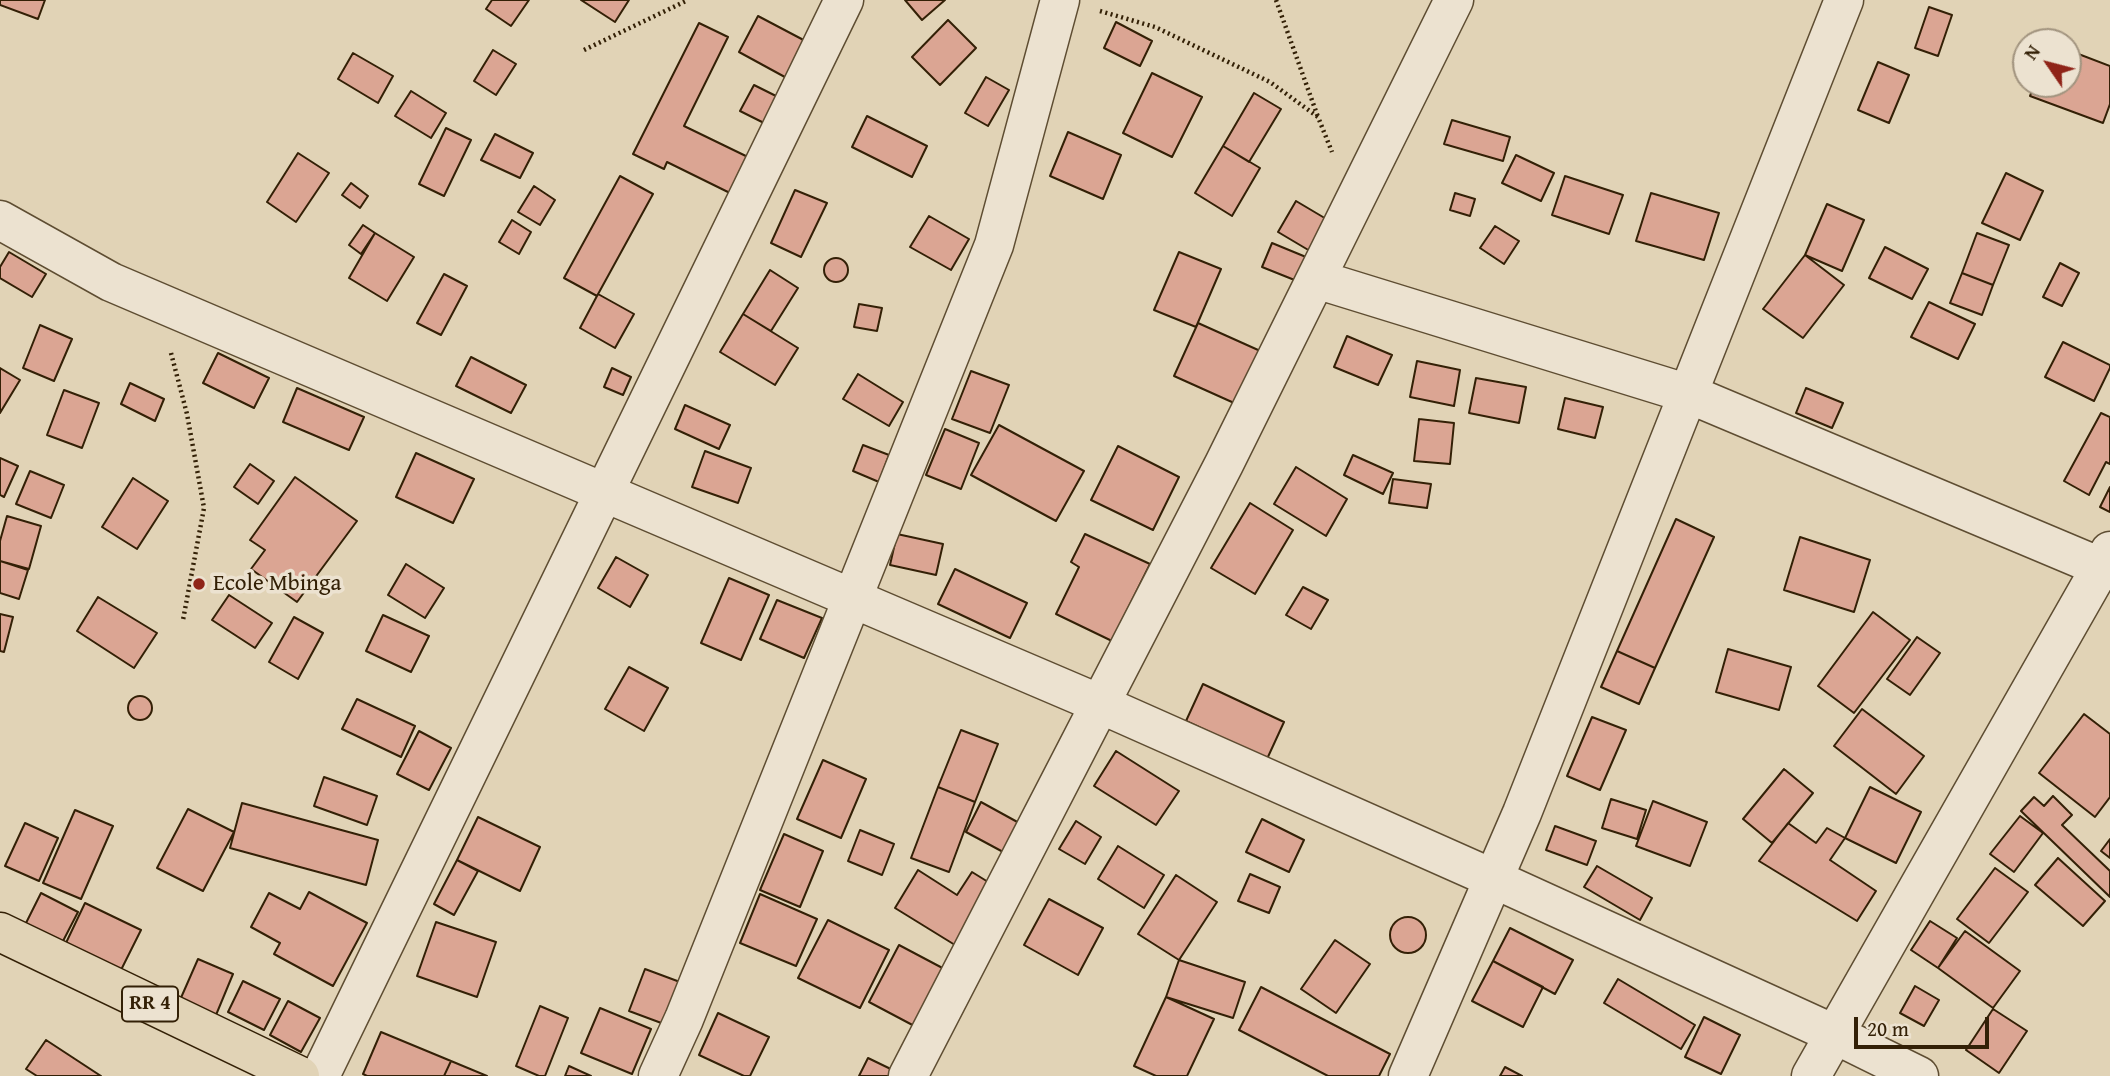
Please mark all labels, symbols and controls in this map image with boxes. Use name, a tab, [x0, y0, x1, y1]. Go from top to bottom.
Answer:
north arrow	[2012, 28, 2082, 98]
text: N	[2016, 39, 2047, 65]
place label: Ecole Mbinga	[213, 570, 341, 598]
marker: Ecole Mbinga	[191, 576, 207, 592]
road number: RR 4	[122, 986, 178, 1021]
scale bar	[1858, 1002, 1993, 1046]
text: 20 m	[1867, 1013, 1909, 1044]

